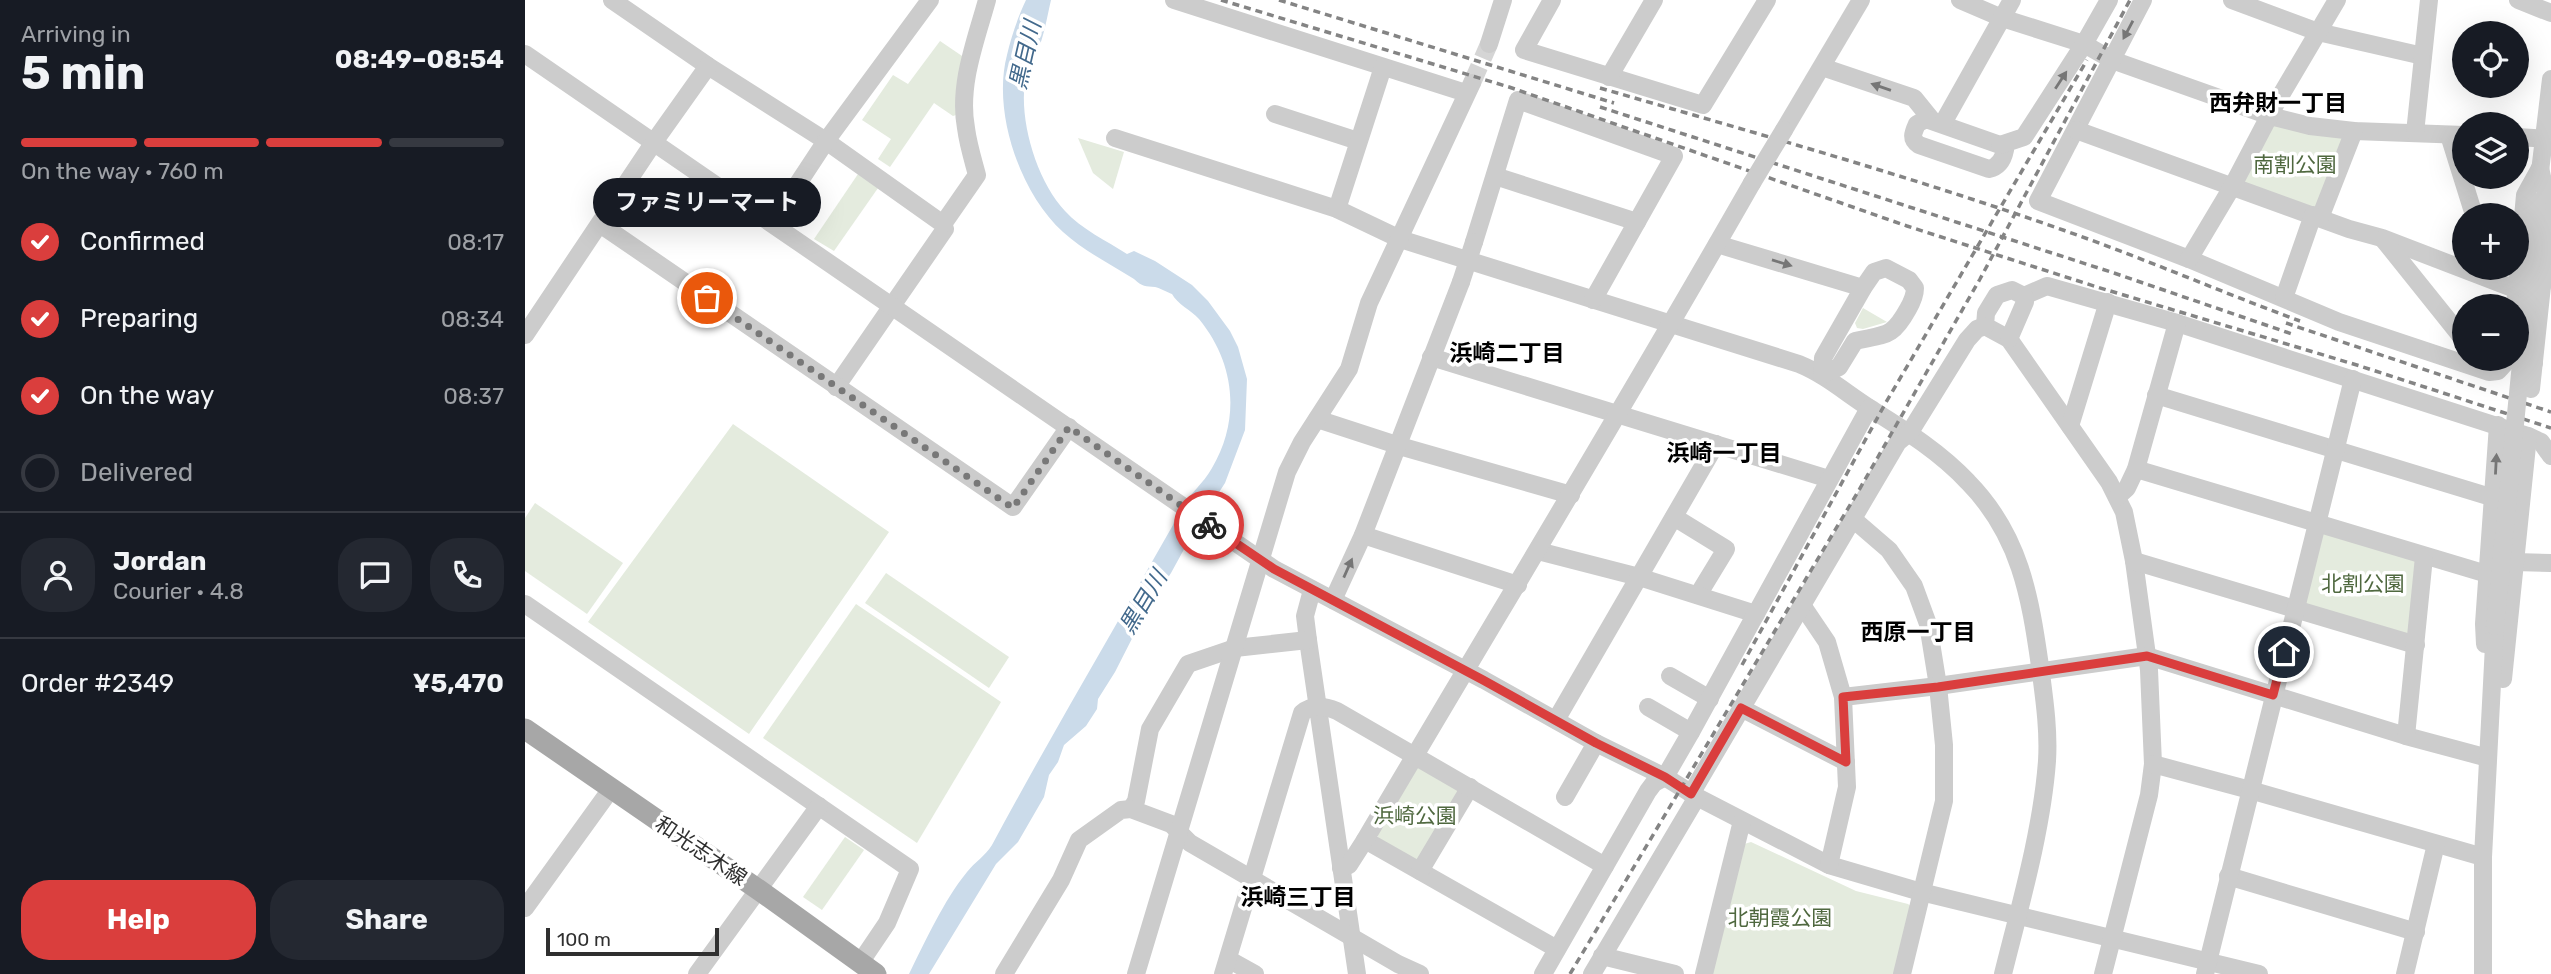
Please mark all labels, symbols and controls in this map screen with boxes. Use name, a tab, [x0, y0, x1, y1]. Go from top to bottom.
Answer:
water label: 黒目川	[1004, 15, 1047, 92]
text: Arriving in	[21, 20, 131, 48]
one-way arrow	[2122, 20, 2133, 40]
map controls	[2452, 21, 2529, 371]
button: locate	[2452, 21, 2529, 98]
text: 08:49–08:54	[335, 44, 504, 75]
text: 5 min	[21, 46, 145, 101]
one-way arrow	[2054, 70, 2067, 90]
one-way arrow	[1870, 81, 1891, 92]
district label: 西弁財一丁目	[2209, 89, 2347, 117]
button: layers	[2452, 112, 2529, 189]
park label: 南割公園	[2253, 152, 2337, 177]
text: On the way · 760 m	[21, 157, 224, 185]
callout: ファミリーマート	[593, 179, 821, 228]
text: ファミリーマート	[615, 188, 799, 216]
button: +	[2452, 203, 2529, 280]
icon: check	[21, 223, 59, 261]
text: Confirmed	[80, 226, 205, 257]
text: 08:17	[447, 228, 504, 256]
one-way arrow	[1772, 259, 1793, 269]
pin	[677, 268, 737, 328]
icon: bag	[688, 279, 726, 317]
button: −	[2452, 294, 2529, 371]
icon: check	[21, 300, 59, 338]
text: Preparing	[80, 303, 198, 334]
text: 08:34	[441, 305, 504, 333]
district label: 浜崎二丁目	[1450, 339, 1565, 367]
icon: check	[21, 377, 59, 415]
text: On the way	[80, 380, 214, 411]
text: 08:37	[443, 382, 504, 410]
district label: 浜崎一丁目	[1667, 439, 1782, 467]
one-way arrow	[2490, 453, 2501, 475]
text: Delivered	[80, 457, 193, 488]
courier	[1174, 490, 1244, 560]
icon: bike	[1190, 506, 1228, 544]
button: person	[21, 538, 95, 612]
button: chat	[338, 538, 412, 612]
button: phone	[430, 538, 504, 612]
text: Jordan	[113, 546, 206, 577]
one-way arrow	[1342, 558, 1354, 578]
water label: 黒目川	[1113, 563, 1174, 639]
park label: 北割公園	[2321, 571, 2405, 596]
text: Courier · 4.8	[113, 577, 244, 605]
district label: 西原一丁目	[1861, 618, 1976, 646]
pin	[2254, 622, 2314, 682]
icon: home	[2265, 633, 2303, 671]
text: Order #2349	[21, 668, 174, 699]
text: ¥5,470	[413, 668, 504, 699]
park label: 浜崎公園	[1373, 803, 1457, 828]
street label: 和光志木線	[651, 811, 752, 890]
button: Help	[21, 880, 256, 960]
button: Share	[270, 880, 504, 960]
district label: 浜崎三丁目	[1241, 883, 1356, 911]
park label: 北朝霞公園	[1728, 905, 1833, 930]
scale bar	[546, 925, 719, 957]
text: 100 m	[557, 928, 611, 951]

